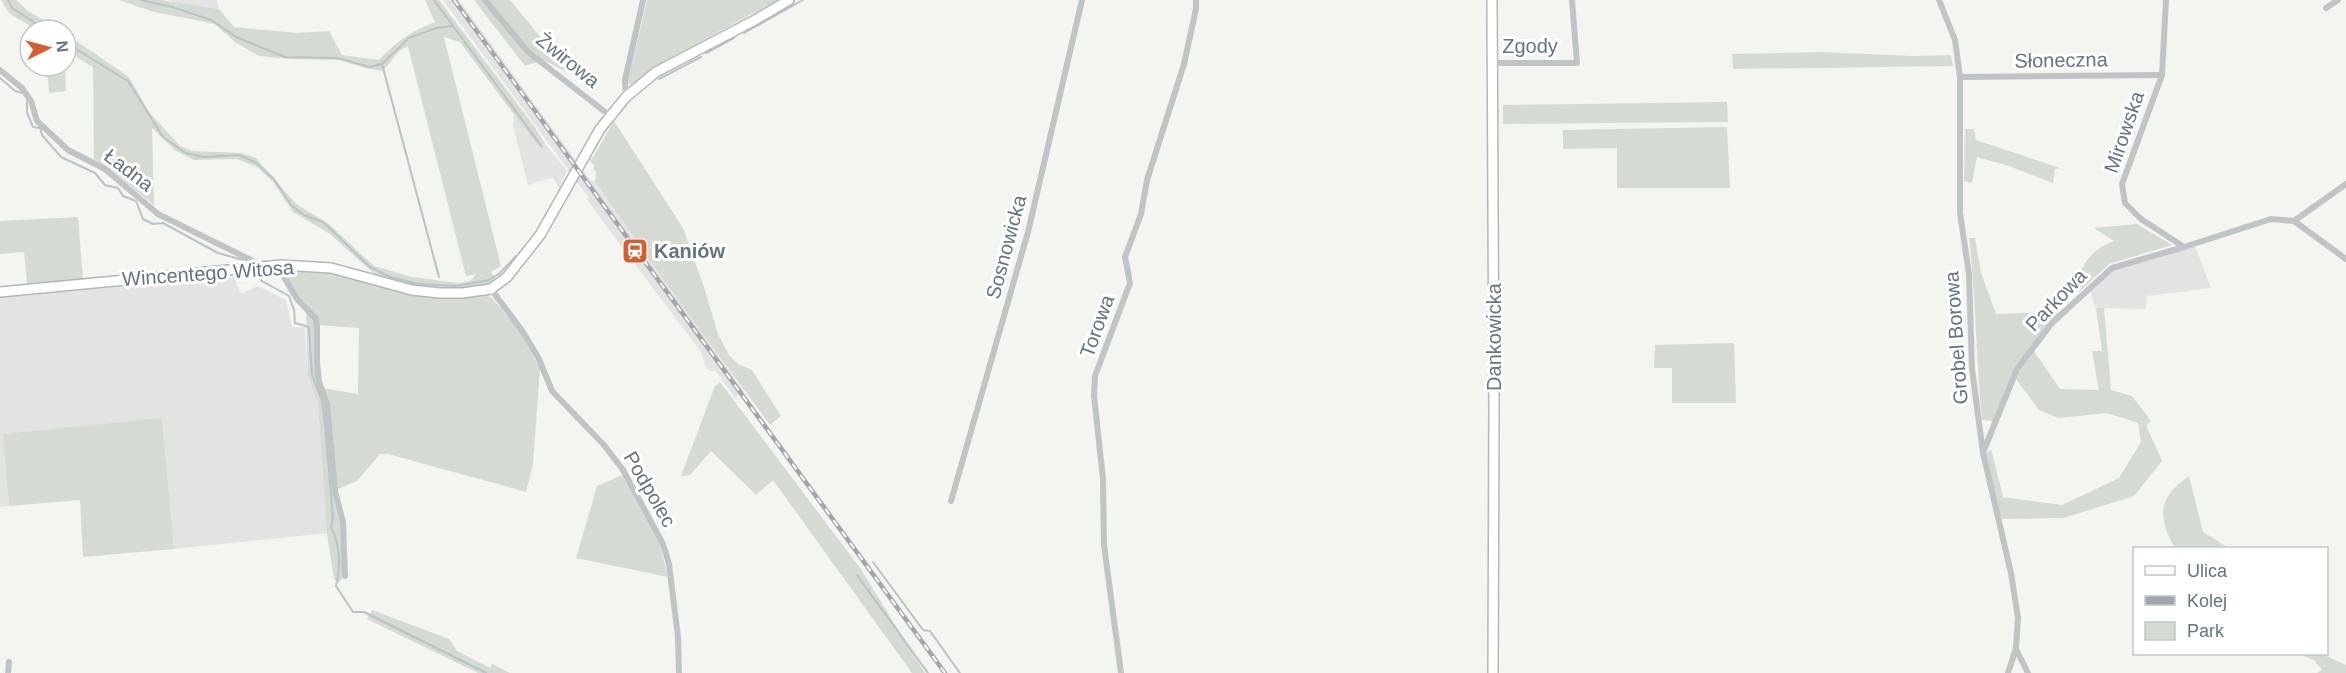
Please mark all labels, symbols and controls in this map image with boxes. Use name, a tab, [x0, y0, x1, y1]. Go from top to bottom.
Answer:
north arrow	[18, 18, 78, 78]
street label: Żwirowa	[532, 28, 605, 93]
street label: Zgody	[1502, 35, 1558, 57]
text: N	[53, 40, 71, 53]
street label: Słoneczna	[2014, 48, 2109, 72]
street label: Mirowska	[2100, 88, 2148, 176]
street label: Ładna	[100, 144, 159, 196]
street label: Sosnowicka	[982, 192, 1031, 301]
station icon: Kaniów	[620, 236, 650, 266]
place label: Kaniów	[654, 240, 726, 262]
street label: Wincentego Witosa	[121, 256, 296, 290]
street label: Parkowa	[2021, 264, 2092, 336]
street label: Grobel Borowa	[1940, 270, 1972, 405]
street label: Dankowicka	[1483, 282, 1505, 391]
street label: Torowa	[1076, 291, 1119, 360]
street label: Podpolec	[620, 447, 680, 531]
legend	[2133, 547, 2328, 655]
text: Ulica	[2187, 561, 2228, 581]
text: Kolej	[2187, 591, 2227, 611]
text: Park	[2187, 621, 2225, 641]

